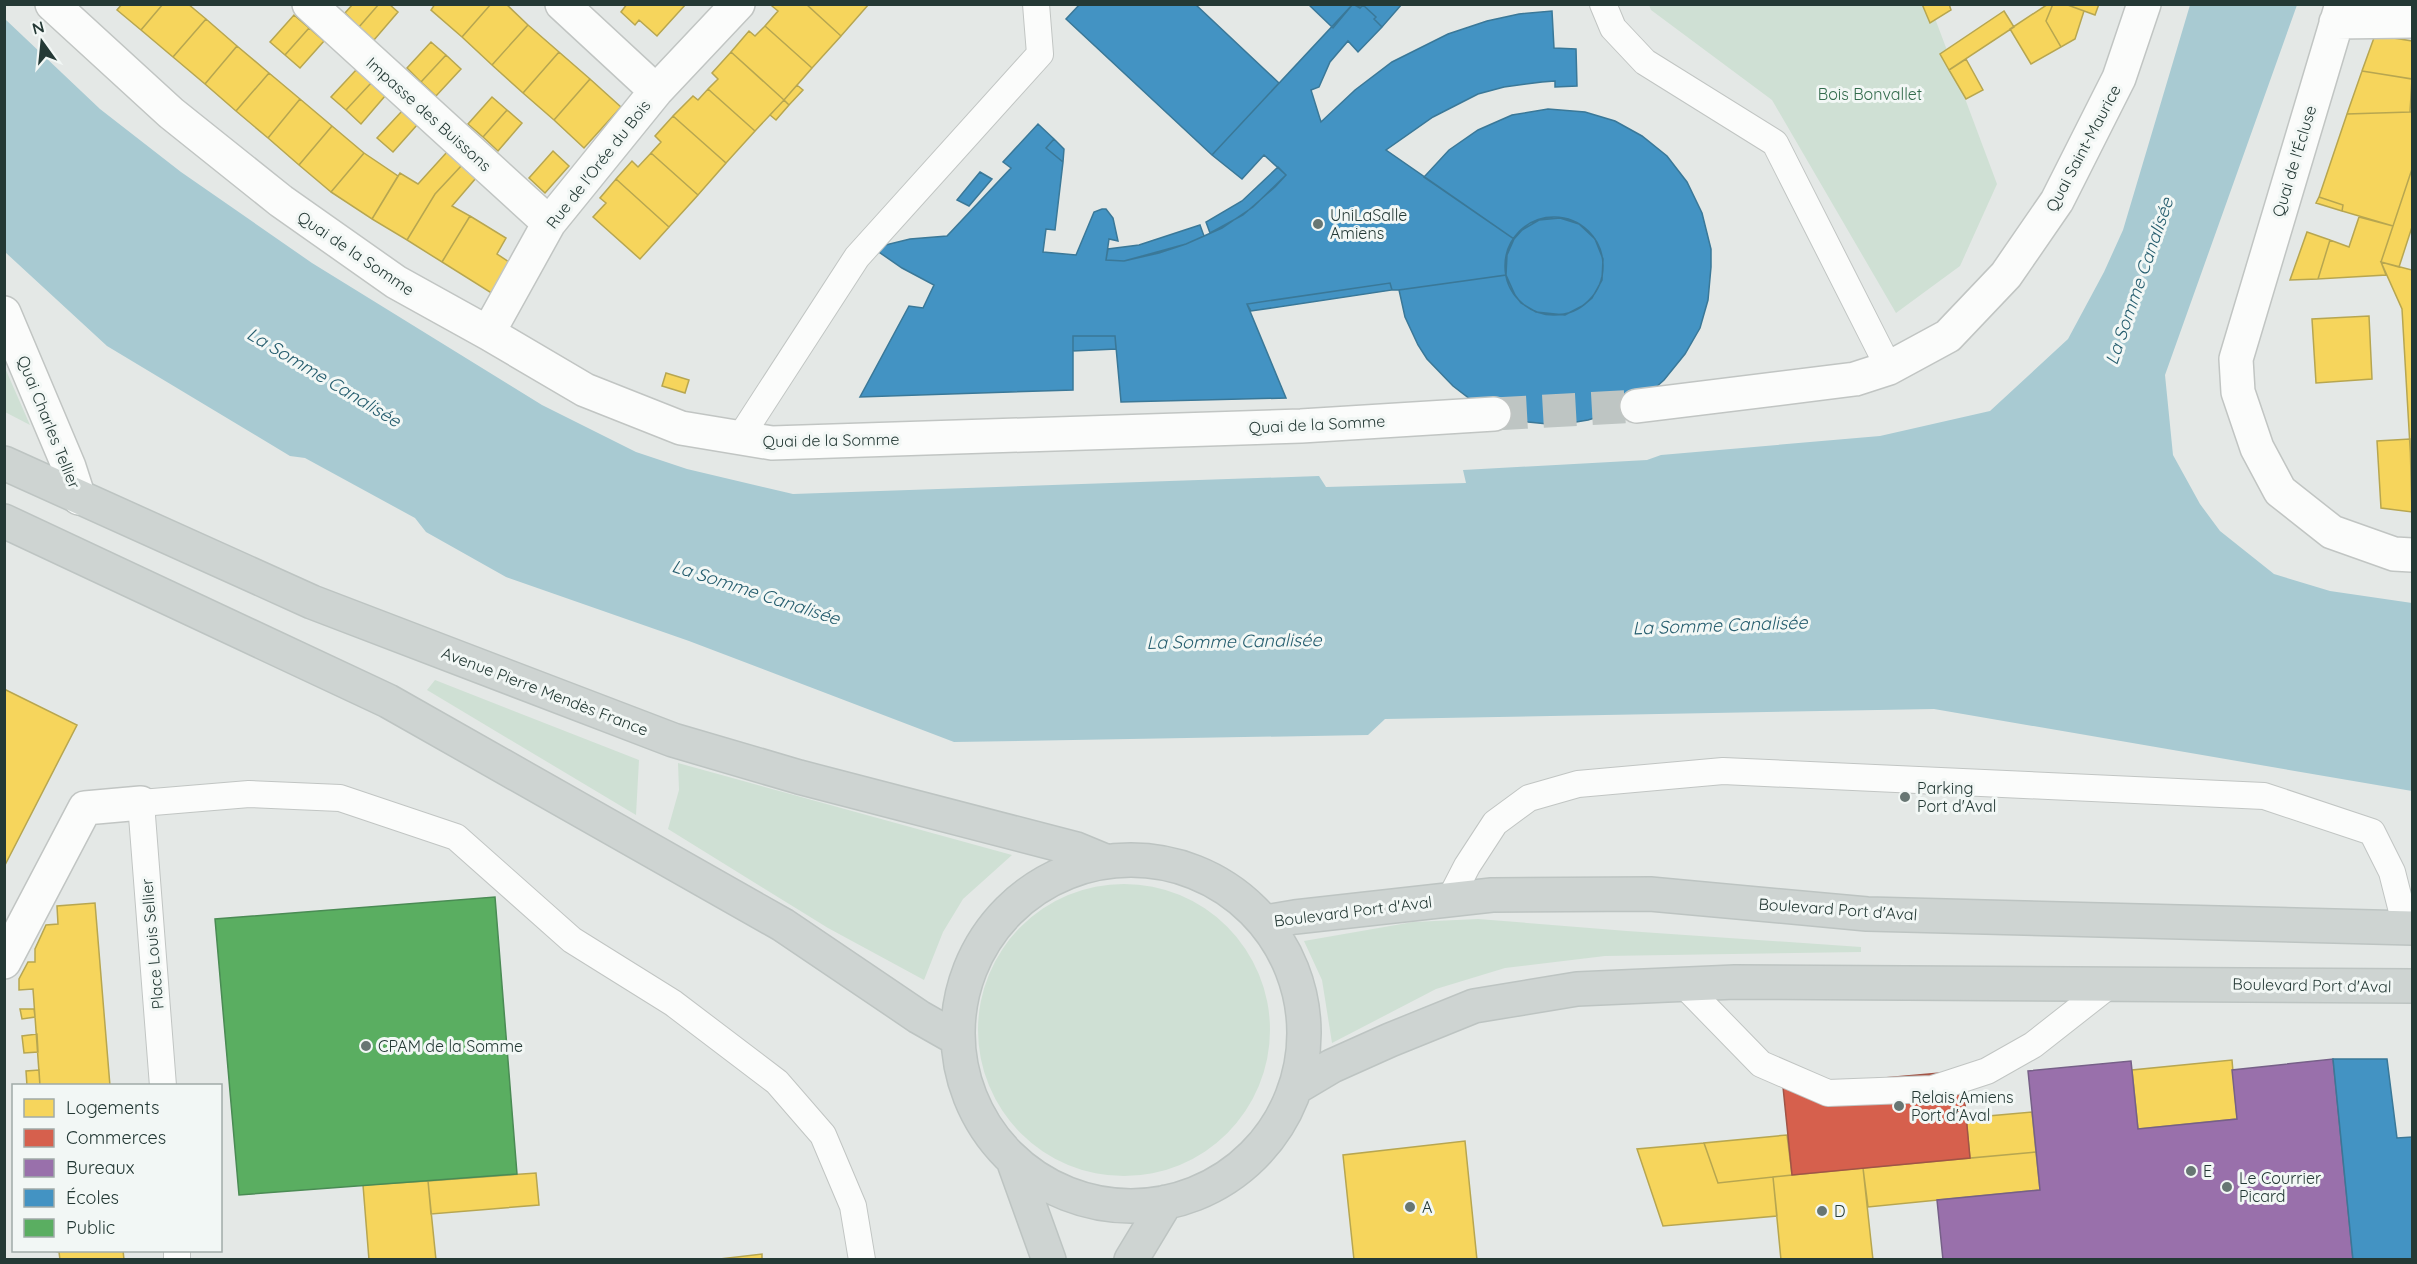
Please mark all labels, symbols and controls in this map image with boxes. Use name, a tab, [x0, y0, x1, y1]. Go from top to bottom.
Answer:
north arrow	[12, 12, 72, 72]
text: N	[30, 16, 46, 39]
street label: Impasse des Buissons	[362, 53, 496, 175]
street label: Quai Saint-Maurice	[2041, 81, 2125, 215]
park label: Bois Bonvallet	[1818, 84, 1922, 104]
street label: Rue de l'Orée du Bois	[542, 96, 654, 232]
street label: Quai de l'Écluse	[2268, 103, 2320, 219]
water label: La Somme Canalisée	[2100, 194, 2179, 368]
place label: UniLaSalle Amiens	[1330, 205, 1407, 243]
street label: Quai de la Somme	[294, 206, 418, 300]
marker: UniLaSalle Amiens	[1311, 217, 1325, 231]
water label: La Somme Canalisée	[243, 322, 406, 432]
street label: Quai Charles Tellier	[13, 353, 85, 491]
street label: Quai de la Somme	[1248, 410, 1386, 438]
street label: Quai de la Somme	[762, 429, 900, 451]
water label: La Somme Canalisée	[669, 554, 844, 630]
water label: La Somme Canalisée	[1632, 610, 1809, 640]
water label: La Somme Canalisée	[1146, 628, 1323, 654]
street label: Avenue Pierre Mendès France	[439, 642, 651, 740]
place label: Parking Port d'Aval	[1917, 778, 1997, 816]
marker: Parking Port d'Aval	[1898, 790, 1912, 804]
street label: Place Louis Sellier	[136, 878, 168, 1010]
street label: Boulevard Port d'Aval	[1273, 891, 1433, 931]
street label: Boulevard Port d'Aval	[1758, 893, 1918, 925]
street label: Boulevard Port d'Aval	[2232, 974, 2392, 996]
place label: CPAM de la Somme	[378, 1036, 523, 1056]
marker: CPAM de la Somme	[359, 1039, 373, 1053]
legend	[12, 1084, 222, 1252]
place label: Relais Amiens Port d'Aval	[1911, 1087, 2014, 1125]
text: Logements	[66, 1096, 159, 1119]
marker: Relais Amiens Port d'Aval	[1892, 1099, 1906, 1113]
text: Commerces	[66, 1126, 166, 1149]
text: Bureaux	[66, 1156, 135, 1179]
place label: E	[2203, 1161, 2212, 1181]
marker: E	[2184, 1164, 2198, 1178]
place label: Le Courrier Picard	[2239, 1168, 2321, 1206]
marker: Le Courrier Picard	[2220, 1180, 2234, 1194]
text: Écoles	[66, 1186, 119, 1209]
place label: A	[1422, 1197, 1432, 1217]
marker: A	[1403, 1200, 1417, 1214]
place label: D	[1834, 1201, 1846, 1221]
marker: D	[1815, 1204, 1829, 1218]
text: Public	[66, 1216, 115, 1239]

